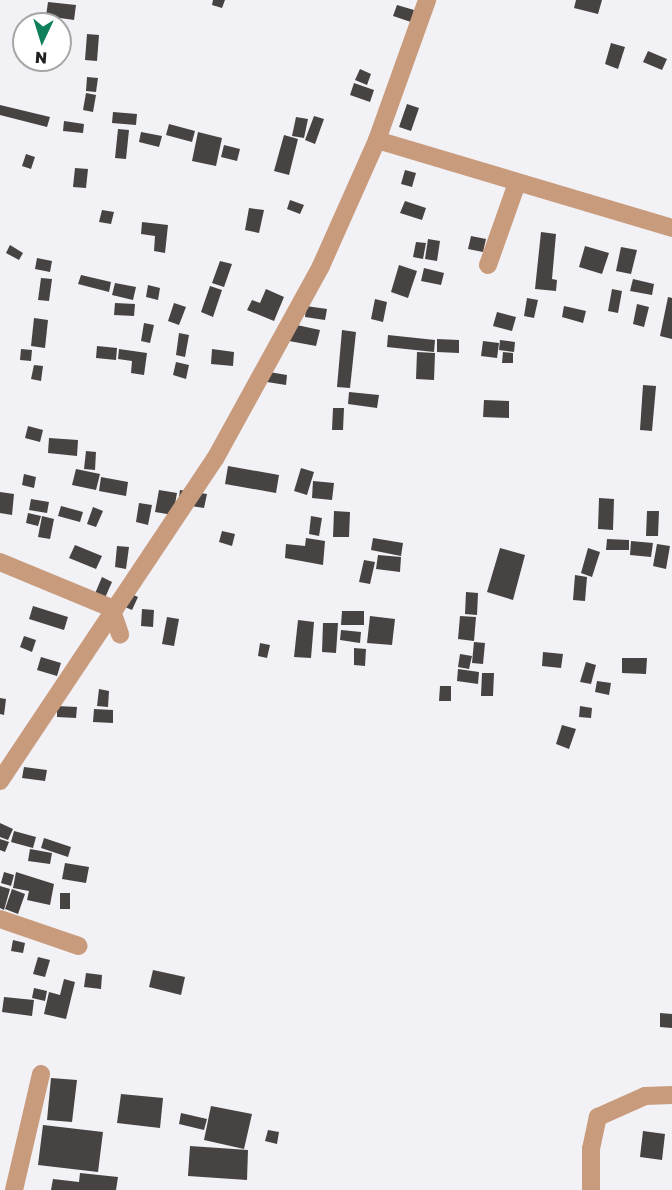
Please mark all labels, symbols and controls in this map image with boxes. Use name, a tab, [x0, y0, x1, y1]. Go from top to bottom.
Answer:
north arrow	[12, 12, 72, 72]
text: N	[34, 48, 48, 68]

